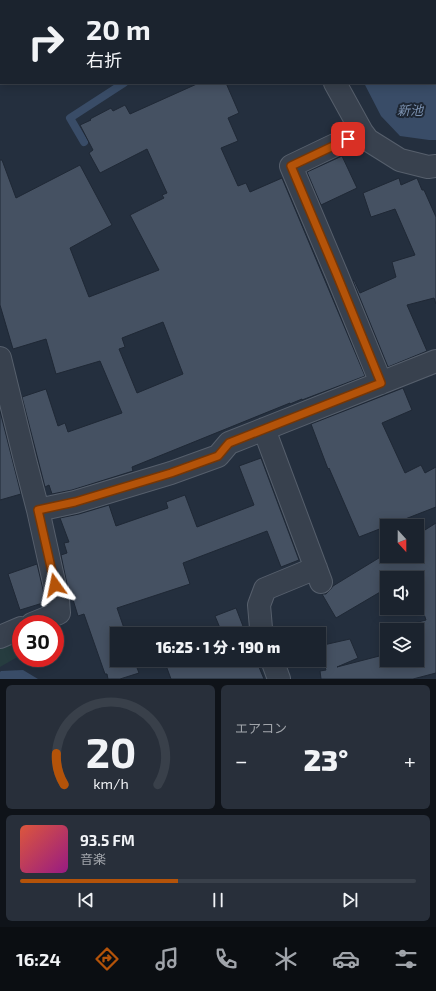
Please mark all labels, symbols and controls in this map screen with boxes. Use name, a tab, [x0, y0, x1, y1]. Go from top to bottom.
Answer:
text: 20 m	[86, 12, 151, 46]
icon: right	[20, 16, 72, 68]
text: 右折	[86, 49, 122, 71]
water label: 新池	[397, 102, 425, 118]
pin	[331, 122, 365, 156]
icon: arrive	[337, 128, 359, 150]
north arrow	[380, 519, 424, 563]
map controls	[380, 519, 424, 667]
position arrow	[34, 564, 76, 606]
button: sound	[380, 571, 424, 615]
speed limit sign: 30	[12, 615, 64, 667]
button: layers	[380, 623, 424, 667]
text: 16:25 · 1 分 · 190 m	[156, 638, 280, 656]
text: エアコン	[235, 720, 287, 736]
text: 20	[85, 726, 136, 776]
text: 23°	[303, 741, 348, 777]
text: −	[235, 747, 248, 773]
text: +	[404, 747, 416, 773]
text: km/h	[93, 775, 128, 792]
text: 93.5 FM	[80, 831, 135, 849]
text: 音楽	[80, 851, 106, 867]
icon: previous	[75, 889, 97, 911]
icon: pause	[207, 889, 229, 911]
icon: next	[339, 889, 361, 911]
icon: directions	[93, 945, 121, 973]
icon: music	[153, 945, 181, 973]
icon: phone	[212, 945, 240, 973]
icon: climate	[272, 945, 300, 973]
icon: car	[332, 945, 360, 973]
icon: filters	[392, 945, 420, 973]
text: 16:24	[16, 948, 61, 970]

